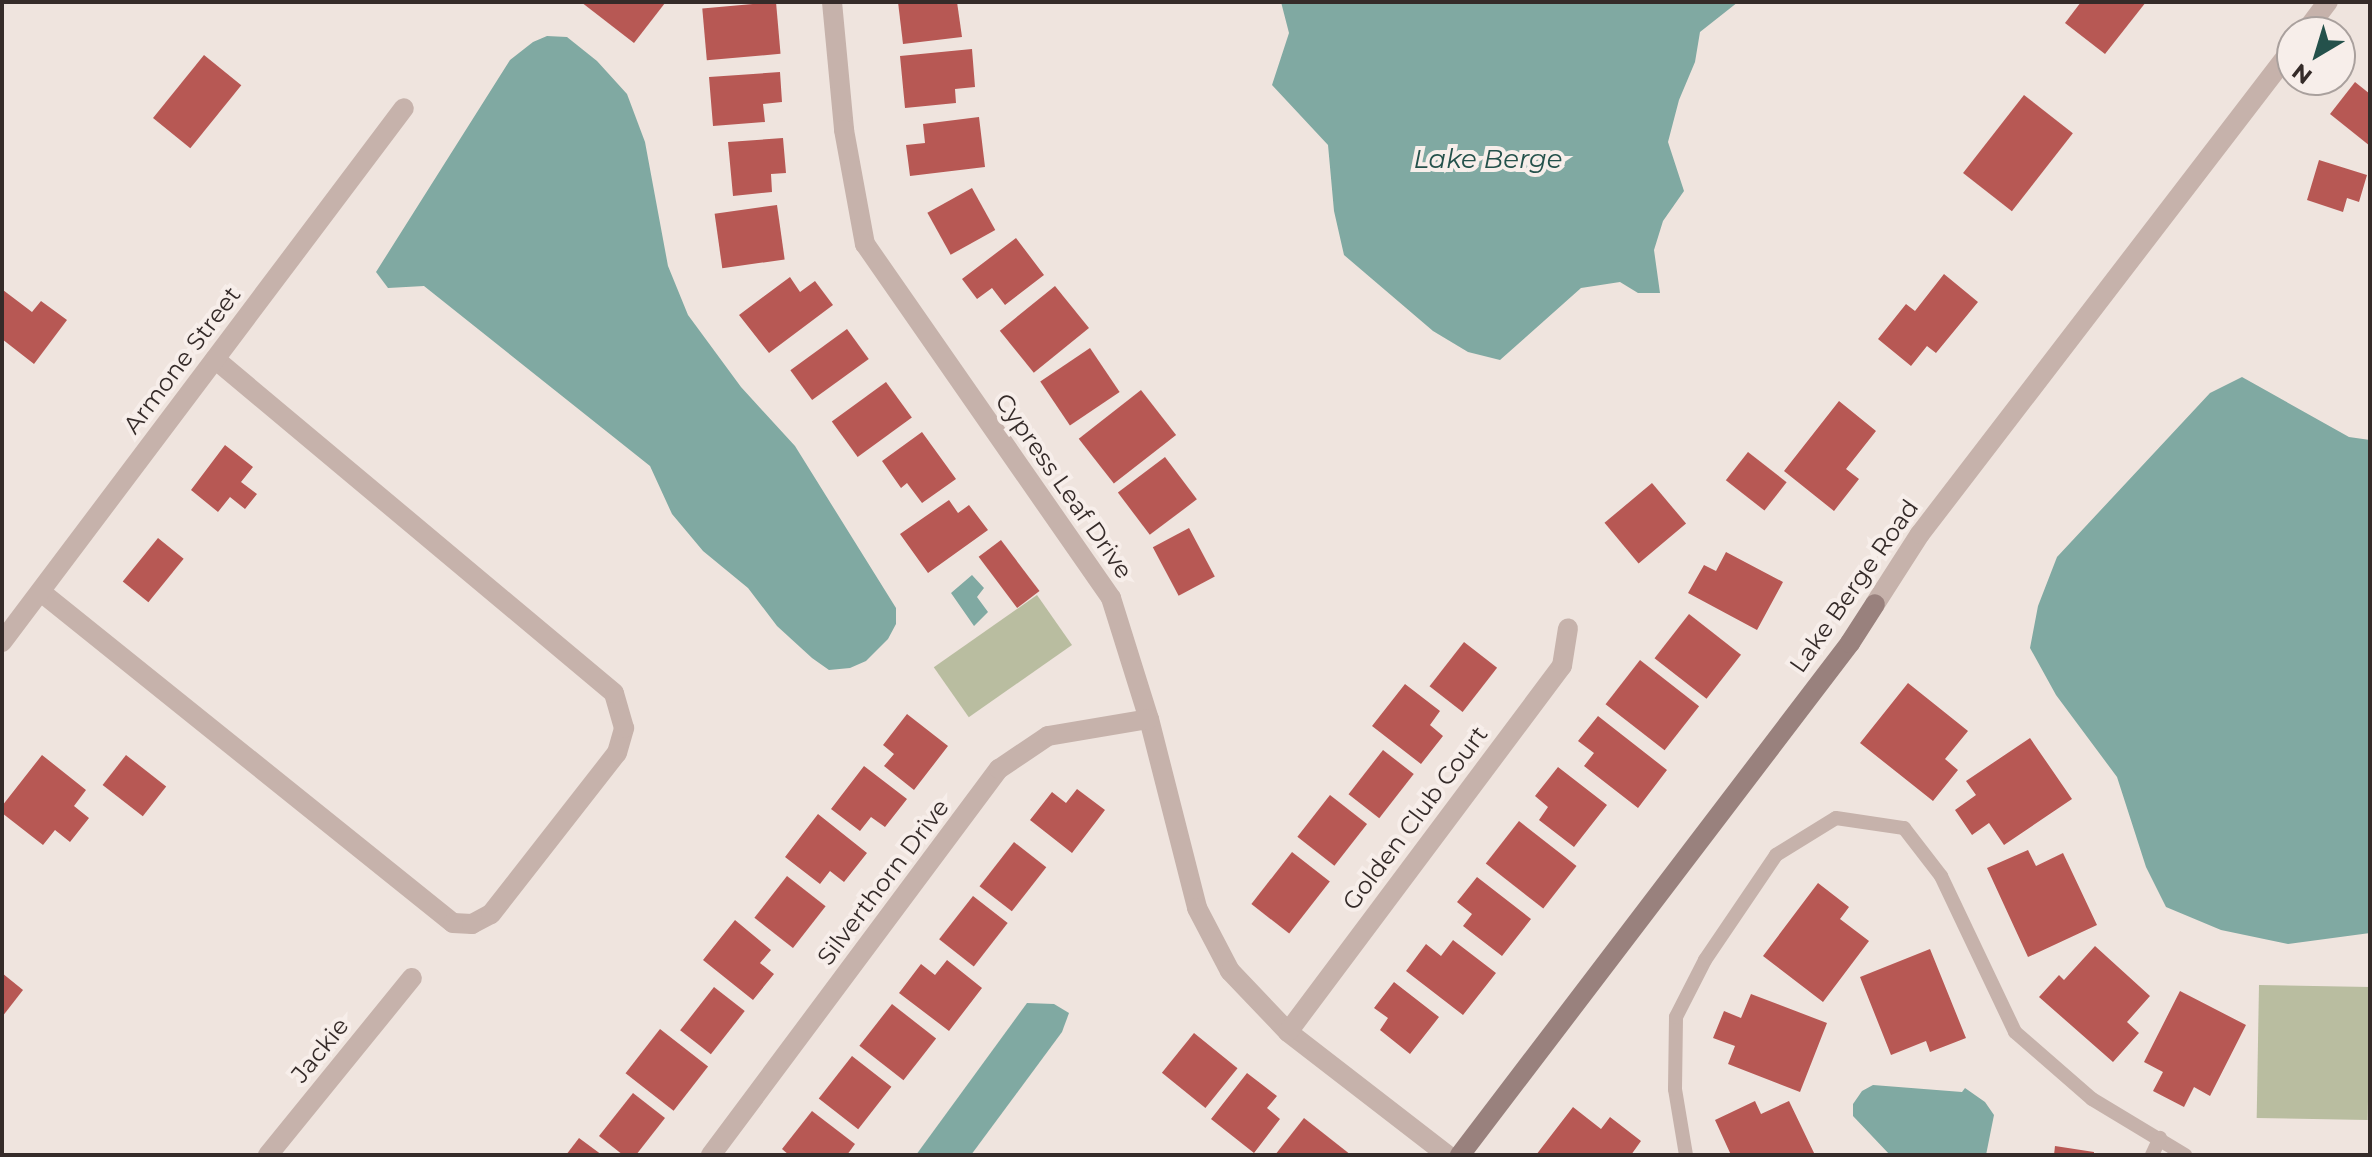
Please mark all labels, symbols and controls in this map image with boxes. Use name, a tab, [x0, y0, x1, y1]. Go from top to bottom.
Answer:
north arrow	[2276, 16, 2356, 96]
text: N	[2287, 58, 2317, 90]
water label: Lake Berge	[1413, 144, 1563, 176]
street label: Armone Street	[117, 281, 247, 439]
street label: Cypress Leaf Drive	[989, 388, 1139, 584]
street label: Lake Berge Road	[1783, 494, 1925, 678]
street label: Golden Club Court	[1336, 720, 1494, 916]
street label: Silverthorn Drive	[811, 793, 955, 971]
street label: Jackie	[285, 1012, 355, 1088]

